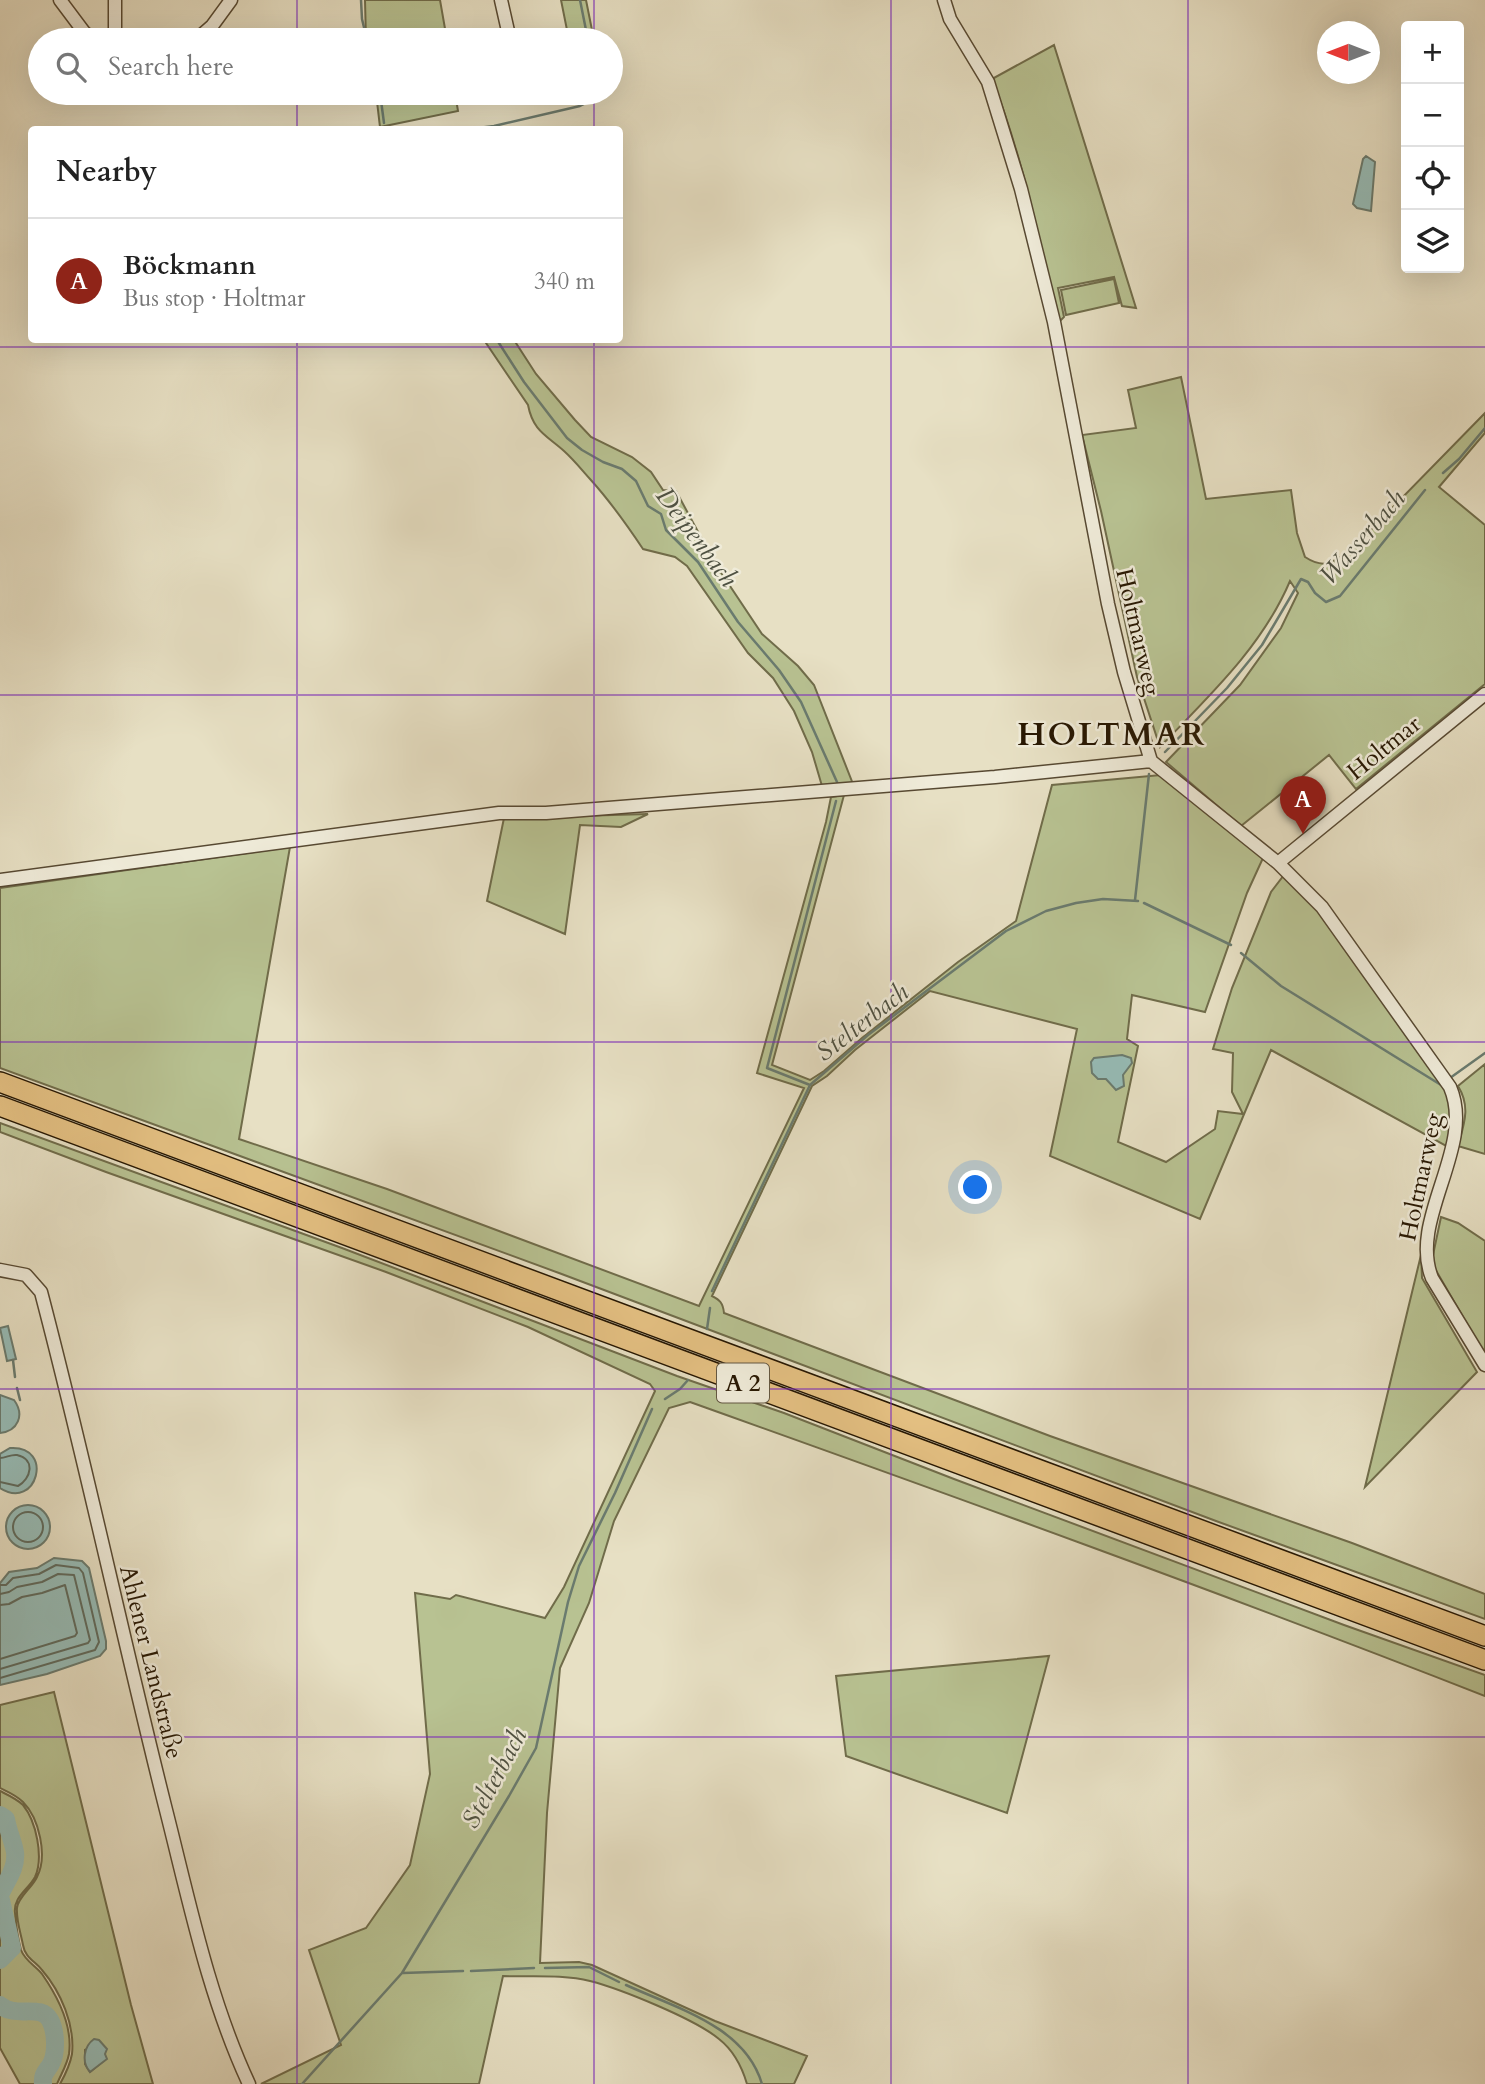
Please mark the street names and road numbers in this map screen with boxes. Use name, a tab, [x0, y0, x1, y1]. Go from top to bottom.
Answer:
street label: Holtmarweg	[1107, 565, 1169, 699]
street label: Holtmar	[1340, 708, 1428, 788]
street label: Holtmarweg	[1391, 1110, 1451, 1244]
road number: A 2	[717, 1364, 769, 1402]
street label: Ahlener Landstraße	[111, 1562, 191, 1762]

